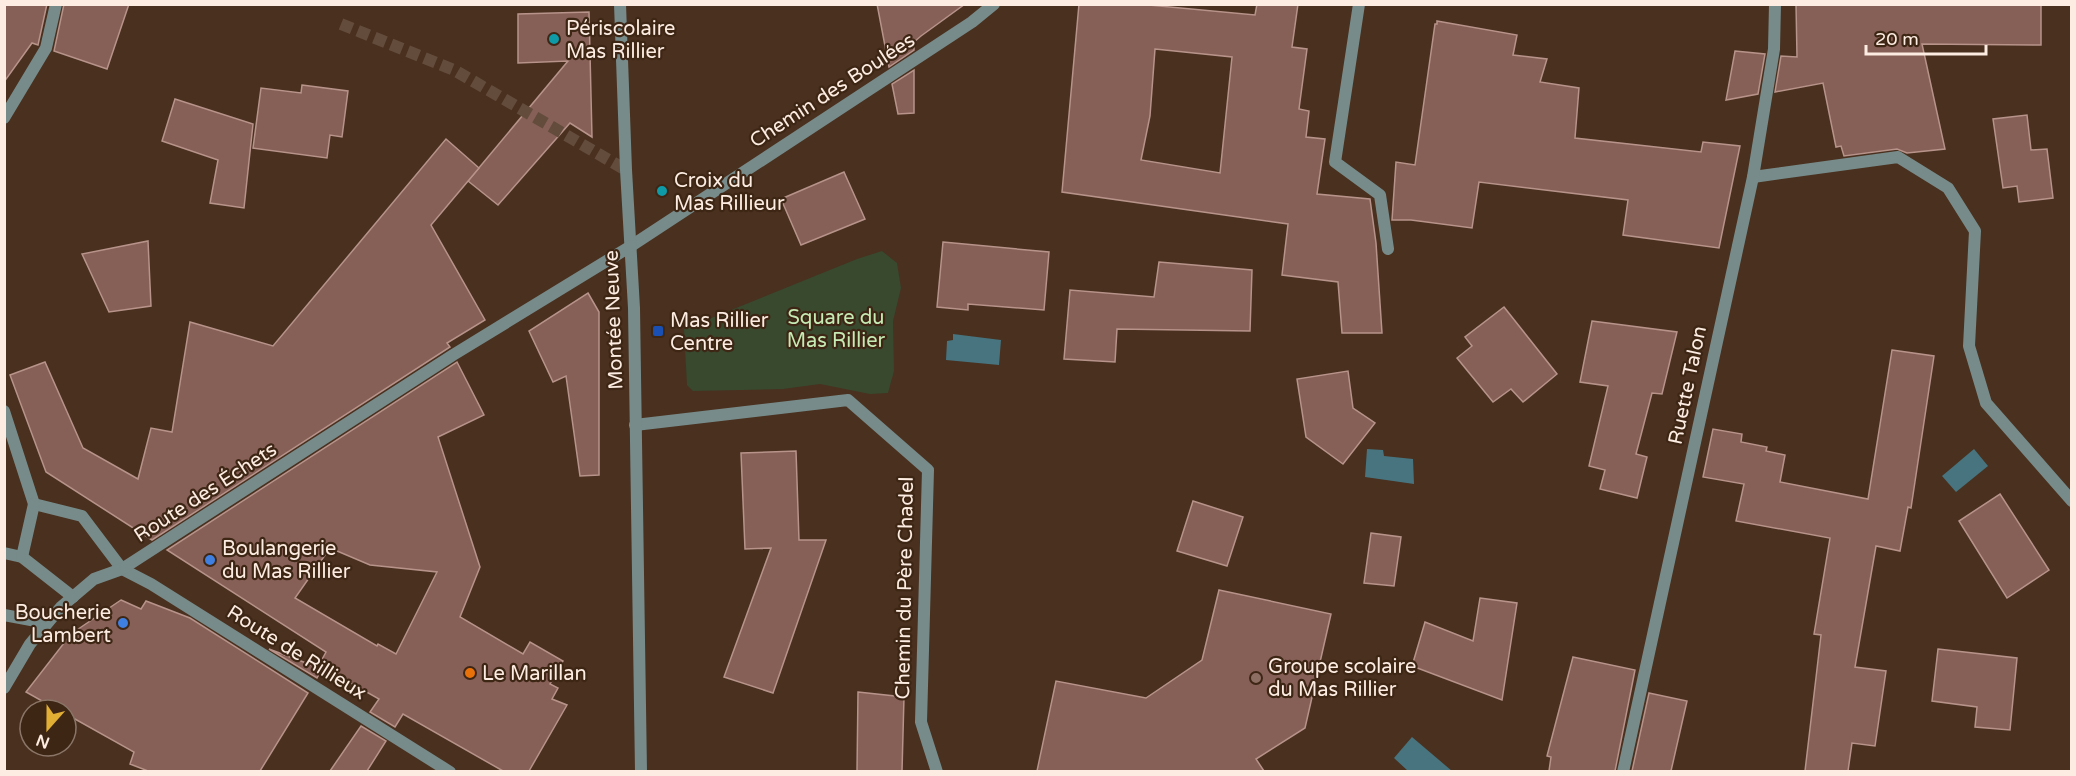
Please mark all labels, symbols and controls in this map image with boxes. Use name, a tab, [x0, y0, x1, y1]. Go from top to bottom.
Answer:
place label: Périscolaire Mas Rillier	[566, 17, 675, 64]
scale bar	[1866, 18, 1986, 56]
street label: Chemin des Boulées	[745, 28, 920, 153]
text: 20 m	[1875, 28, 1919, 50]
marker: Périscolaire Mas Rillier	[547, 32, 561, 46]
place label: Croix du Mas Rillieur	[674, 169, 785, 216]
marker: Croix du Mas Rillieur	[655, 184, 669, 198]
street label: Montée Neuve	[600, 250, 628, 390]
park label: Square du Mas Rillier	[787, 306, 886, 353]
place label: Mas Rillier Centre	[670, 309, 769, 356]
marker: Mas Rillier Centre	[651, 324, 665, 338]
street label: Ruette Talon	[1664, 324, 1712, 447]
street label: Route des Échets	[129, 437, 281, 548]
street label: Chemin du Père Chadel	[891, 476, 919, 700]
place label: Boulangerie du Mas Rillier	[222, 537, 351, 584]
marker: Boulangerie du Mas Rillier	[203, 553, 217, 567]
street label: Route de Rillieux	[222, 600, 371, 705]
place label: Boucherie Lambert	[15, 601, 111, 648]
marker: Boucherie Lambert	[116, 616, 130, 630]
place label: Groupe scolaire du Mas Rillier	[1268, 655, 1416, 702]
place label: Le Marillan	[482, 662, 587, 686]
marker: Le Marillan	[463, 666, 477, 680]
marker: Groupe scolaire du Mas Rillier	[1249, 671, 1263, 685]
north arrow	[18, 698, 78, 758]
text: N	[33, 729, 53, 753]

